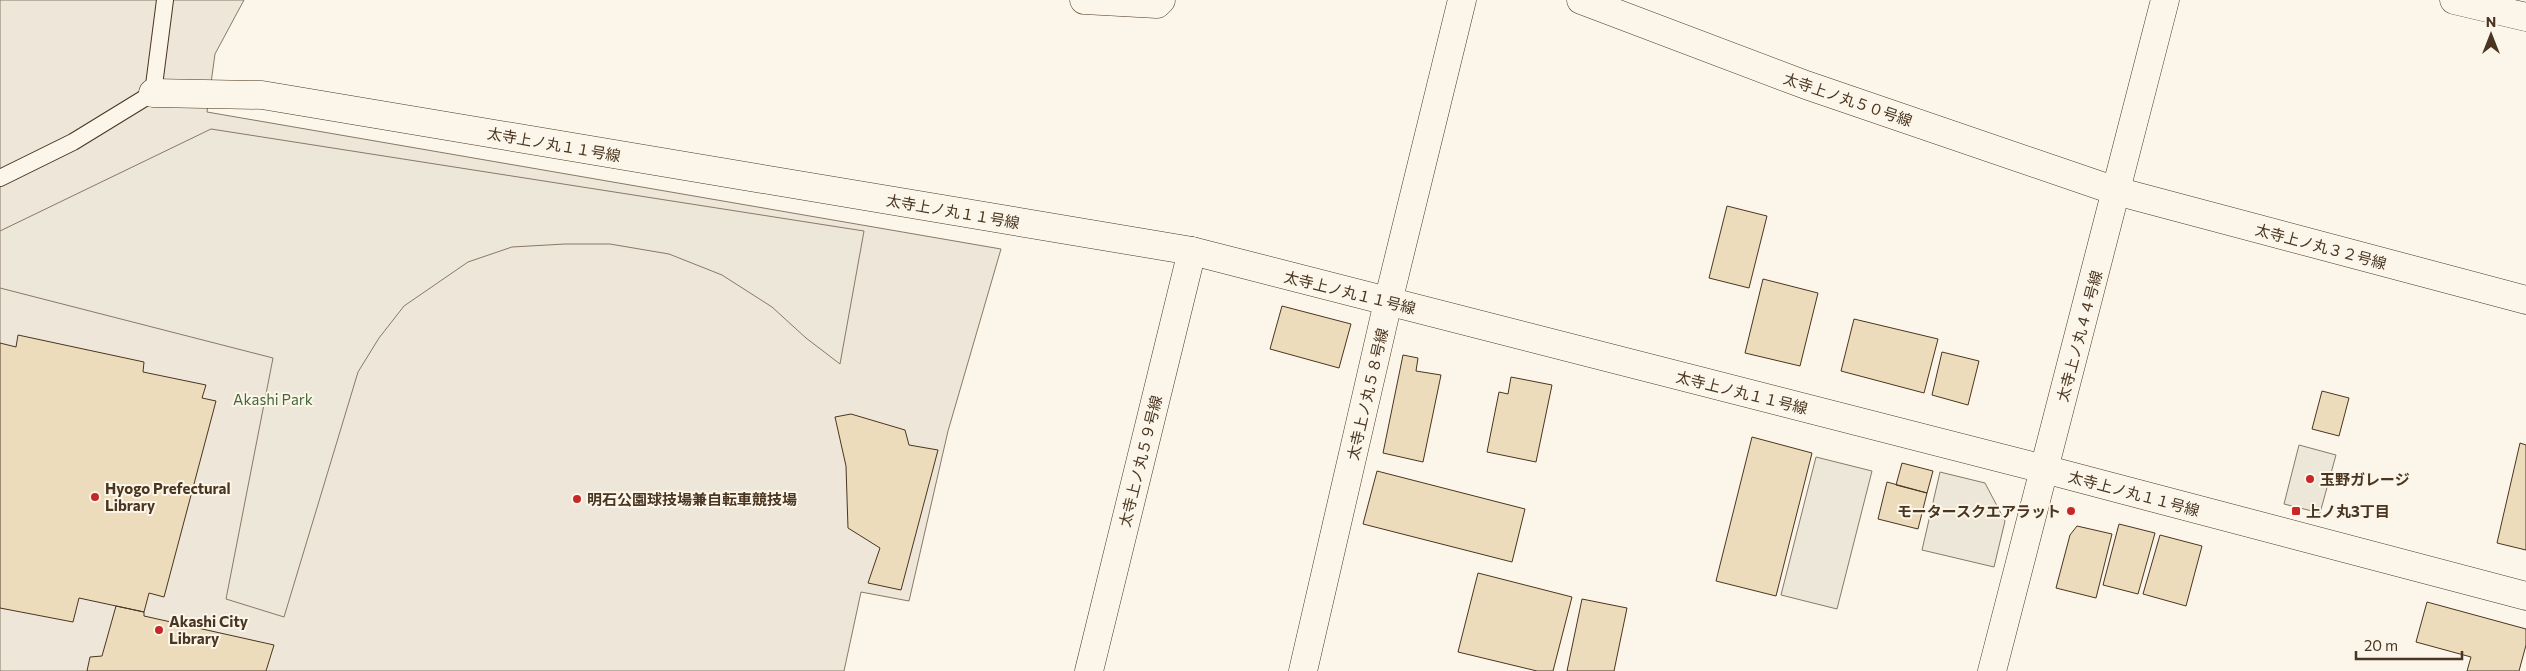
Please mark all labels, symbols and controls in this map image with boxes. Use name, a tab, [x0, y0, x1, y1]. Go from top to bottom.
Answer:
north arrow	[2466, 10, 2516, 60]
text: N	[2486, 13, 2496, 30]
street label: 太寺上ノ丸５０号線	[1781, 69, 1915, 129]
street label: 太寺上ノ丸１１号線	[486, 123, 622, 165]
street label: 太寺上ノ丸１１号線	[885, 190, 1021, 232]
street label: 太寺上ノ丸３２号線	[2253, 220, 2389, 272]
street label: 太寺上ノ丸１１号線	[1282, 267, 1418, 317]
street label: 太寺上ノ丸４４号線	[2053, 268, 2105, 404]
street label: 太寺上ノ丸５８号線	[1343, 326, 1391, 462]
street label: 太寺上ノ丸１１号線	[1674, 367, 1810, 417]
park label: Akashi Park	[233, 390, 313, 408]
street label: 太寺上ノ丸５９号線	[1115, 393, 1165, 529]
street label: 太寺上ノ丸１１号線	[2066, 467, 2202, 519]
place label: 玉野ガレージ	[2320, 470, 2410, 488]
marker: 玉野ガレージ	[2304, 473, 2316, 485]
place label: Hyogo Prefectural Library	[105, 479, 231, 514]
place label: 明石公園球技場兼自転車競技場	[587, 490, 797, 508]
marker: Hyogo Prefectural Library	[89, 491, 101, 503]
marker: 明石公園球技場兼自転車競技場	[571, 493, 583, 505]
place label: モータースクエアラット	[1897, 502, 2061, 520]
place label: 上ノ丸3丁目	[2306, 502, 2390, 520]
marker: モータースクエアラット	[2065, 505, 2077, 517]
marker: 上ノ丸3丁目	[2290, 505, 2302, 517]
place label: Akashi City Library	[169, 612, 249, 647]
marker: Akashi City Library	[153, 624, 165, 636]
scale bar	[2356, 628, 2462, 660]
text: 20 m	[2364, 636, 2398, 654]

